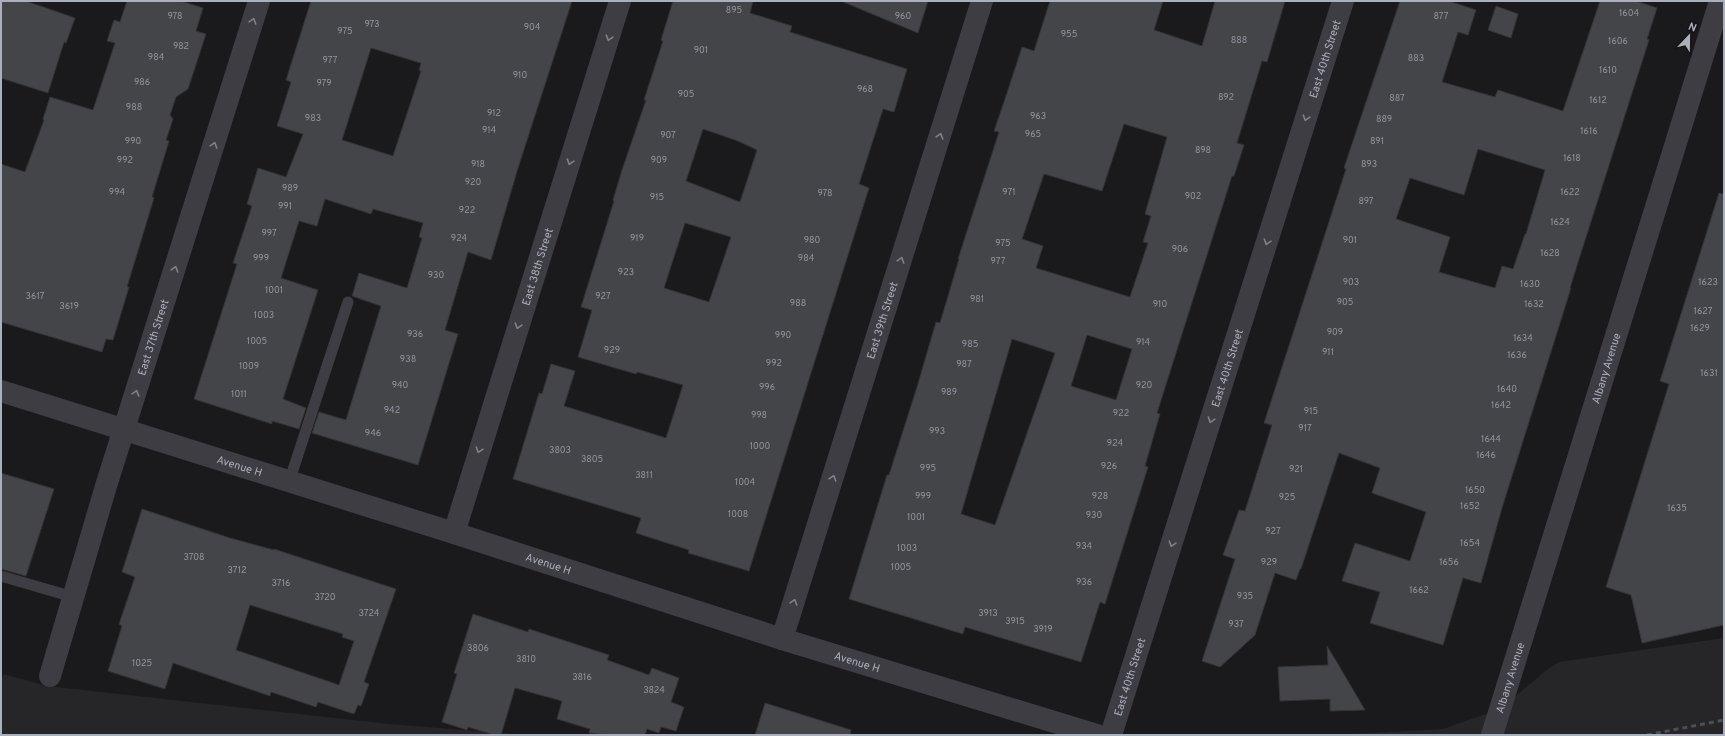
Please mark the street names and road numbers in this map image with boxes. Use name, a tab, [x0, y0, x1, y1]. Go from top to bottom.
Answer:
street label: East 40th Street	[1307, 18, 1345, 100]
street label: East 38th Street	[519, 226, 557, 307]
street label: East 39th Street	[864, 280, 902, 361]
street label: East 37th Street	[135, 298, 172, 377]
street label: East 40th Street	[1209, 327, 1247, 409]
street label: Albany Avenue	[1589, 331, 1624, 406]
street label: Avenue H	[215, 453, 264, 480]
street label: Avenue H	[524, 551, 573, 578]
street label: East 40th Street	[1111, 636, 1149, 718]
street label: Albany Avenue	[1493, 641, 1528, 715]
street label: Avenue H	[832, 649, 881, 676]

